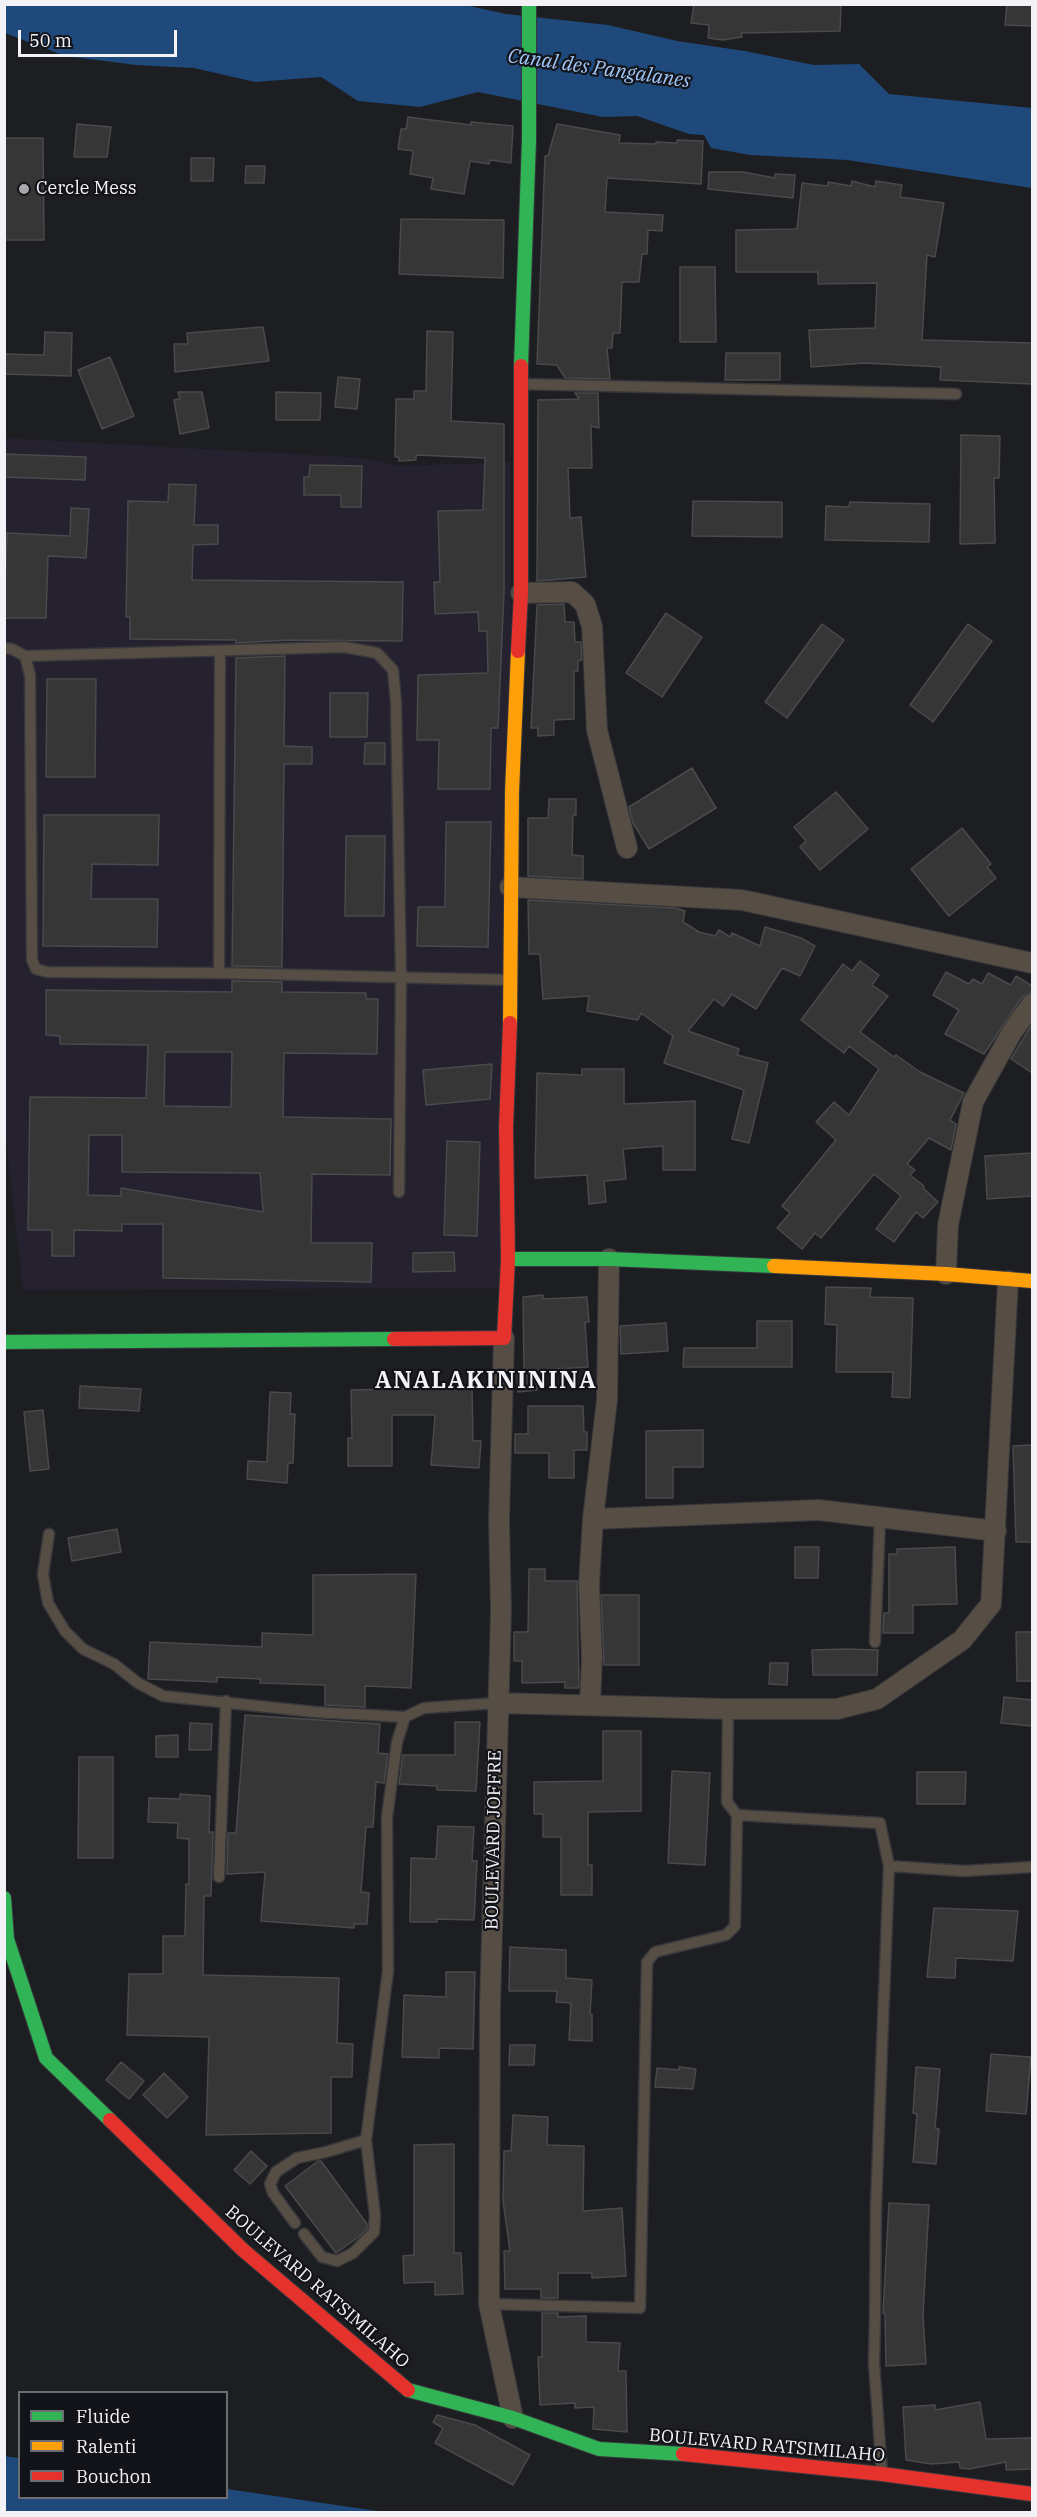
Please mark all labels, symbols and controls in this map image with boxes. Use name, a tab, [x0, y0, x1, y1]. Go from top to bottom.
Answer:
scale bar	[21, 18, 180, 56]
text: 50 m	[29, 29, 72, 52]
water label: Canal des Pangalanes	[506, 44, 692, 94]
place label: Cercle Mess	[36, 178, 136, 200]
marker: Cercle Mess	[17, 182, 31, 196]
district label: ANALAKINININA	[375, 1367, 597, 1395]
street label: BOULEVARD JOFFRE	[482, 1750, 506, 1930]
street label: BOULEVARD RATSIMILAHO	[221, 2201, 413, 2373]
legend	[18, 2391, 228, 2499]
text: Fluide	[76, 2405, 130, 2428]
street label: BOULEVARD RATSIMILAHO	[648, 2425, 886, 2467]
text: Ralenti	[76, 2435, 137, 2458]
text: Bouchon	[76, 2465, 152, 2488]

